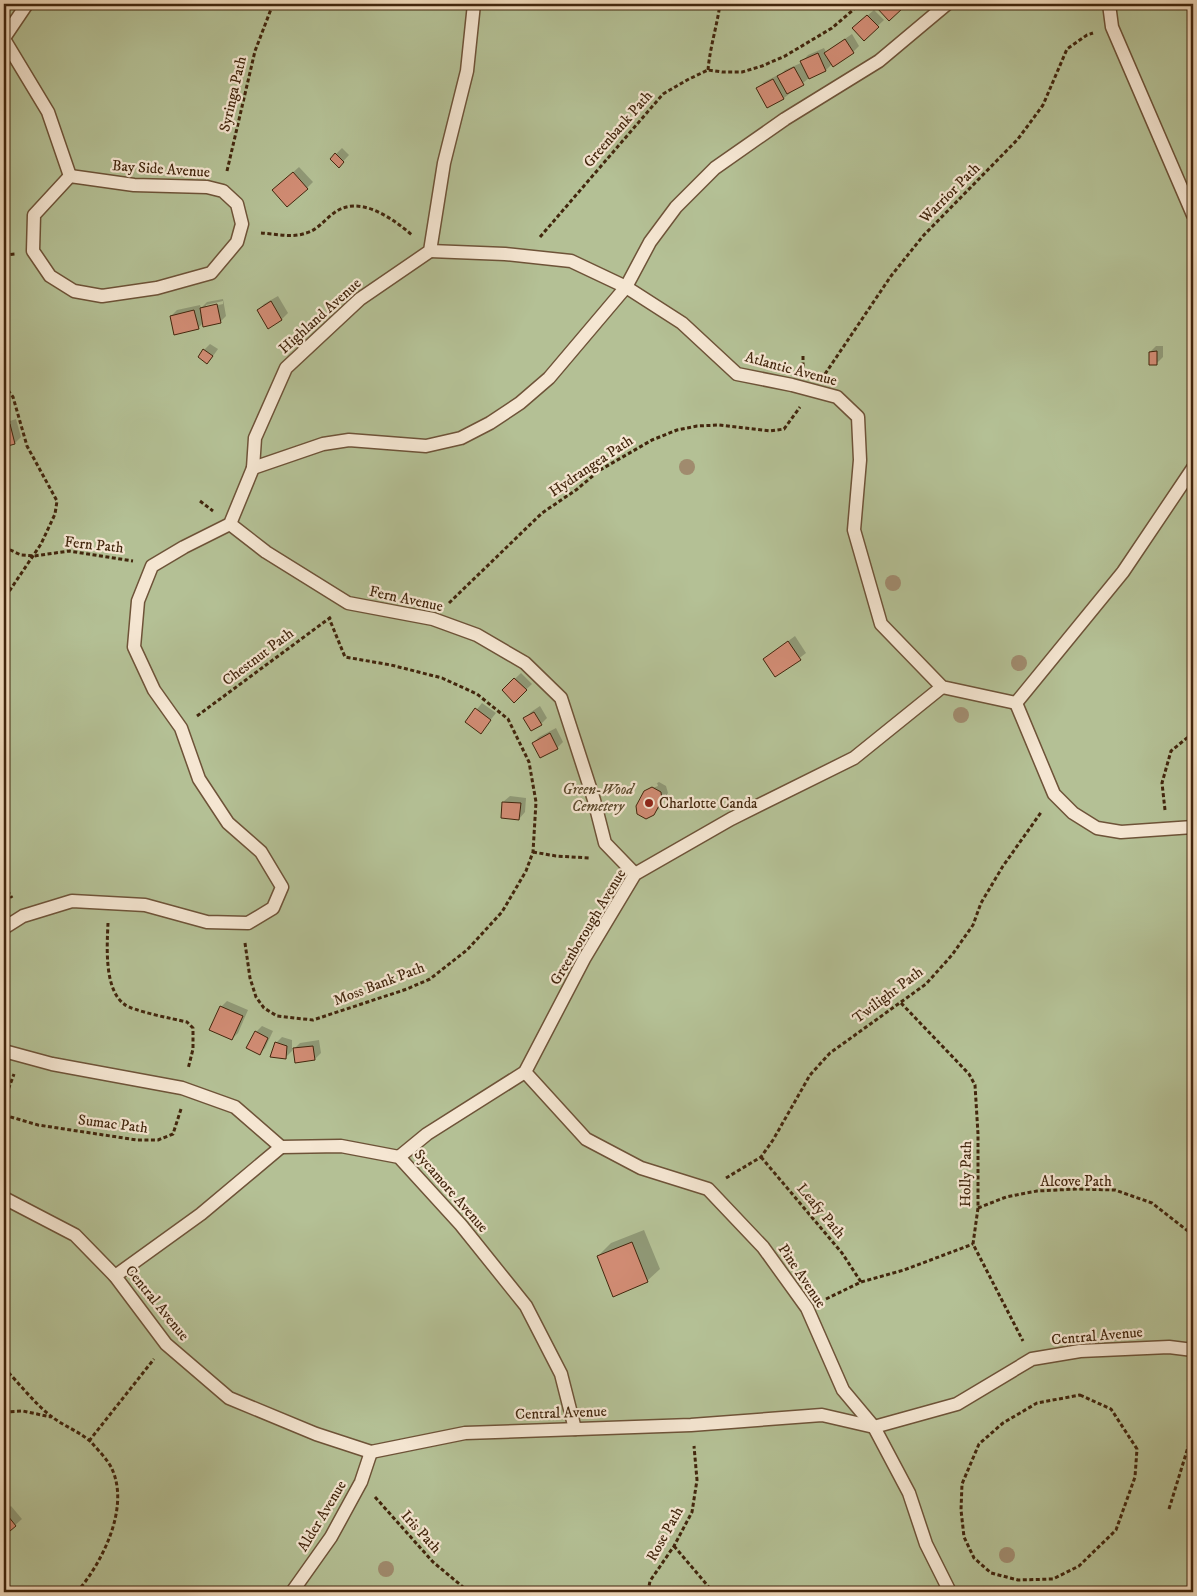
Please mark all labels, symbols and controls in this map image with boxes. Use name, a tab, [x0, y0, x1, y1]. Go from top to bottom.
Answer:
street label: Syringa Path	[215, 54, 251, 134]
street label: Greenbank Path	[579, 86, 657, 171]
street label: Bay Side Avenue	[111, 156, 211, 182]
street label: Warrior Path	[915, 159, 984, 228]
street label: Highland Avenue	[275, 274, 365, 358]
street label: Atlantic Avenue	[743, 348, 839, 390]
street label: Hydrangea Path	[545, 431, 637, 501]
street label: Fern Path	[63, 532, 125, 558]
street label: Fern Avenue	[367, 582, 445, 616]
street label: Chestnut Path	[218, 624, 298, 690]
park label: Green-Wood Cemetery	[563, 780, 636, 816]
place label: Charlotte Canda	[659, 794, 758, 813]
marker: Charlotte Canda	[643, 797, 655, 809]
street label: Greenborough Avenue	[546, 865, 630, 989]
street label: Moss Bank Path	[331, 958, 427, 1010]
street label: Twilight Path	[849, 962, 927, 1028]
street label: Sumac Path	[77, 1110, 149, 1138]
street label: Holly Path	[956, 1140, 976, 1207]
street label: Sycamore Avenue	[410, 1145, 492, 1237]
street label: Alcove Path	[1040, 1172, 1112, 1191]
street label: Leafy Path	[792, 1180, 850, 1243]
street label: Pine Avenue	[774, 1240, 830, 1312]
street label: Central Avenue	[121, 1261, 193, 1345]
street label: Central Avenue	[1051, 1323, 1143, 1349]
street label: Central Avenue	[515, 1402, 607, 1424]
street label: Alder Avenue	[293, 1477, 351, 1555]
street label: Rose Path	[642, 1503, 688, 1565]
street label: Iris Path	[397, 1506, 445, 1558]

